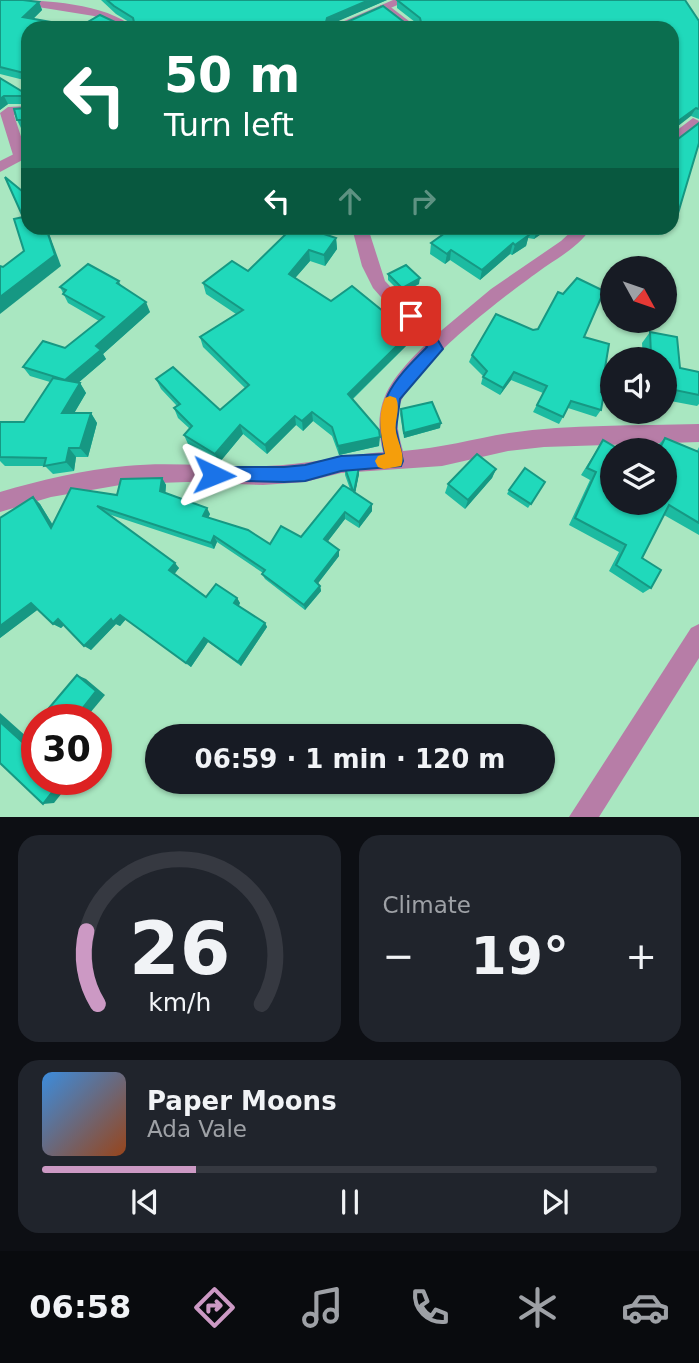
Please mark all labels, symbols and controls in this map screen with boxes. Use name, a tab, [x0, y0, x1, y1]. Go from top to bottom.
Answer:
text: 50 m	[164, 47, 300, 104]
icon: left	[49, 49, 140, 140]
text: Turn left	[164, 106, 294, 144]
icon: left	[258, 182, 296, 220]
icon: ahead	[331, 182, 369, 220]
icon: right	[404, 182, 442, 220]
north arrow	[600, 256, 677, 332]
map controls	[600, 256, 677, 515]
pin	[381, 286, 441, 346]
icon: arrive	[392, 297, 430, 335]
button: sound	[600, 347, 677, 424]
position arrow	[177, 438, 251, 512]
button: layers	[600, 438, 677, 515]
speed limit sign: 30	[21, 704, 112, 795]
text: 06:59 · 1 min · 120 m	[195, 744, 505, 774]
text: Climate	[383, 892, 471, 918]
text: 26	[129, 907, 230, 992]
text: 19°	[471, 926, 569, 986]
text: −	[383, 934, 414, 978]
text: +	[625, 934, 657, 978]
text: km/h	[148, 988, 211, 1017]
text: Paper Moons	[147, 1086, 337, 1116]
text: Ada Vale	[147, 1116, 247, 1142]
icon: previous	[126, 1183, 164, 1221]
icon: pause	[331, 1183, 369, 1221]
icon: next	[536, 1183, 574, 1221]
icon: directions	[190, 1283, 239, 1332]
icon: music	[298, 1283, 347, 1332]
icon: phone	[405, 1283, 454, 1332]
icon: climate	[513, 1283, 562, 1332]
icon: car	[621, 1283, 670, 1332]
text: 06:58	[29, 1288, 131, 1326]

